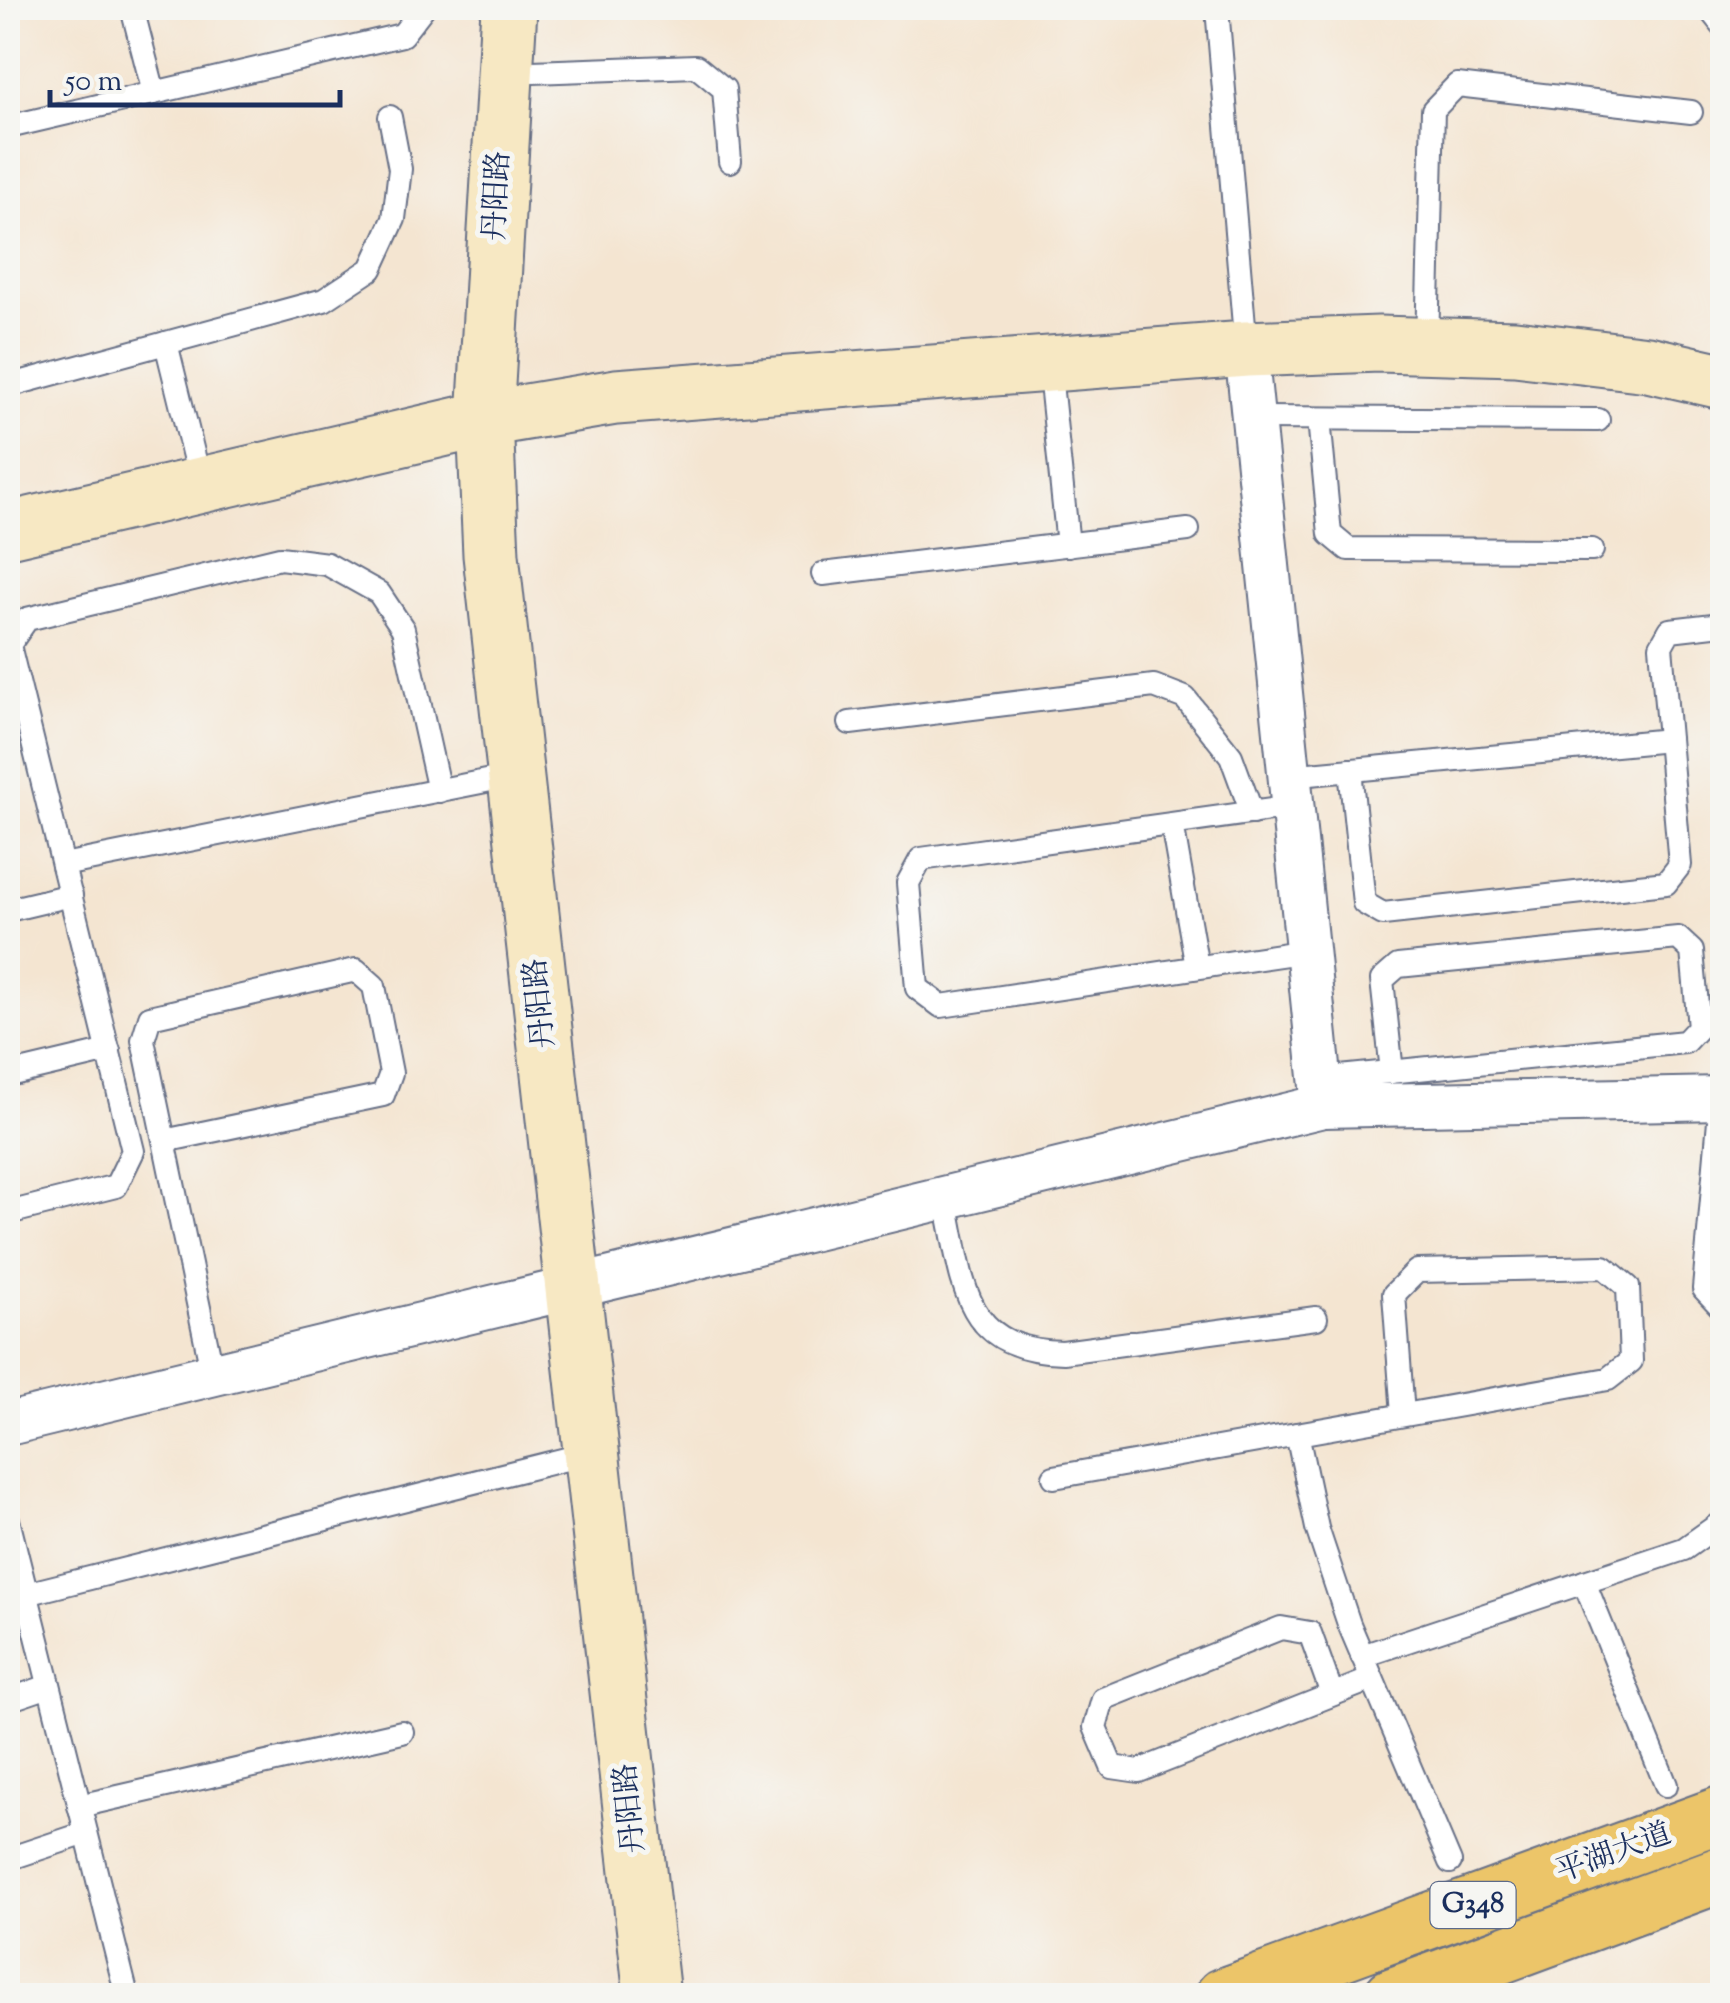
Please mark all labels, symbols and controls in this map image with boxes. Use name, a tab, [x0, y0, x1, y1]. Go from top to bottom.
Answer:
scale bar	[50, 45, 340, 107]
text: 50 m	[63, 61, 123, 104]
street label: 丹阳路	[474, 150, 522, 242]
street label: 丹阳路	[515, 956, 567, 1050]
street label: 丹阳路	[605, 1761, 657, 1855]
street label: 平湖大道	[1550, 1813, 1678, 1895]
road number: G348	[1430, 1882, 1516, 1928]

